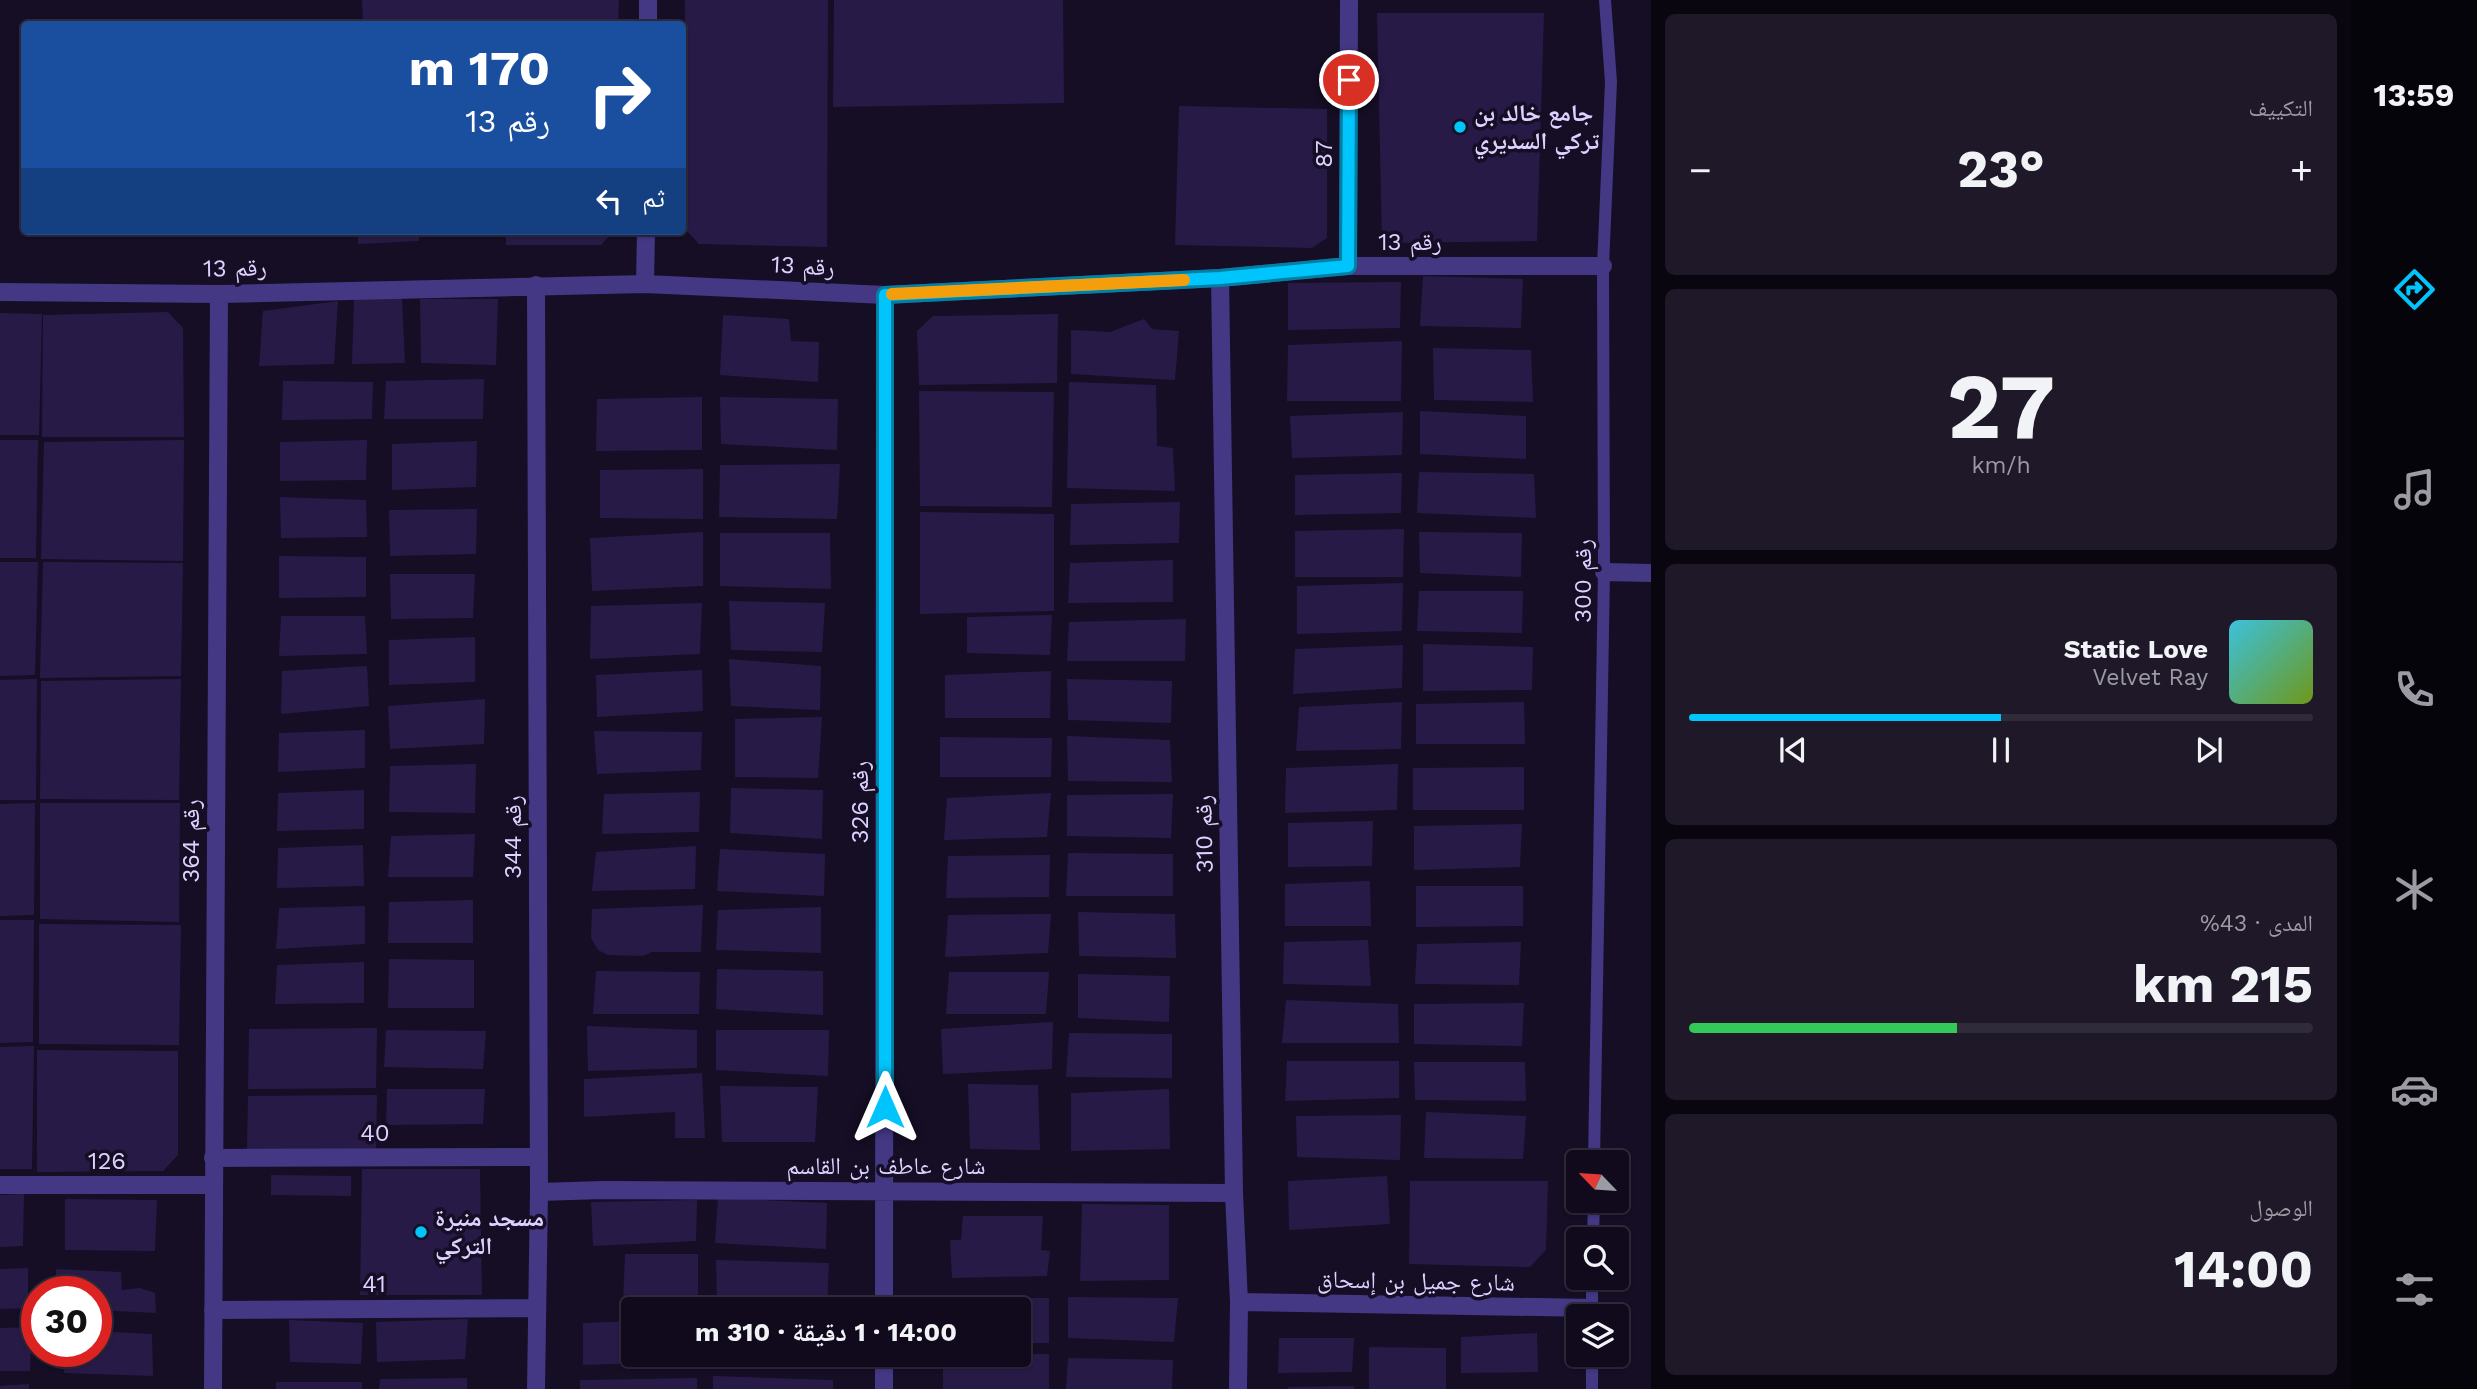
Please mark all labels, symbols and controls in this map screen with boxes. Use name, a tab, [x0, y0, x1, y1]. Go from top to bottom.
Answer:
text: 170 m	[409, 39, 550, 97]
icon: right	[574, 49, 665, 140]
pin	[1319, 50, 1379, 110]
icon: arrive	[1330, 61, 1368, 99]
text: 13:59	[2374, 76, 2454, 114]
text: التكييف	[2248, 95, 2313, 122]
place label: جامع خالد بن تركي السديري	[1474, 99, 1600, 160]
text: رقم 13	[465, 102, 550, 140]
marker: جامع خالد بن تركي السديري	[1452, 119, 1468, 135]
text: 23°	[1957, 139, 2045, 200]
street label: 87	[1310, 140, 1338, 168]
text: −	[1689, 148, 1712, 192]
text: +	[2290, 148, 2313, 192]
icon: left	[590, 182, 628, 220]
text: ثم	[642, 183, 665, 213]
street label: رقم 13	[1378, 228, 1442, 258]
street label: رقم 13	[770, 250, 835, 284]
street label: رقم 13	[203, 253, 267, 285]
icon: directions	[2390, 265, 2439, 314]
text: 27	[1947, 353, 2055, 460]
text: km/h	[1971, 452, 2031, 479]
icon: music	[2390, 465, 2439, 514]
street label: رقم 300	[1569, 539, 1599, 623]
text: Static Love	[2064, 634, 2208, 664]
text: Velvet Ray	[2092, 664, 2208, 691]
icon: phone	[2390, 665, 2439, 714]
icon: previous	[1774, 731, 1812, 769]
icon: pause	[1982, 731, 2020, 769]
icon: next	[2190, 731, 2228, 769]
street label: رقم 326	[846, 761, 876, 843]
street label: رقم 310	[1189, 794, 1221, 873]
street label: رقم 344	[499, 795, 529, 879]
street label: رقم 364	[177, 799, 207, 883]
icon: climate	[2390, 865, 2439, 914]
text: المدى · 43%	[2200, 910, 2313, 937]
text: 215 km	[2133, 954, 2313, 1015]
icon: car	[2390, 1065, 2439, 1114]
position arrow	[848, 1070, 922, 1144]
street label: 40	[360, 1119, 390, 1147]
street label: 126	[88, 1147, 126, 1175]
north arrow	[1566, 1150, 1629, 1213]
map controls	[1566, 1150, 1629, 1367]
street label: شارع عاطف بن القاسم	[786, 1152, 986, 1182]
text: الوصول	[2249, 1195, 2313, 1222]
place label: مسجد منيرة التركي	[435, 1204, 544, 1265]
marker: مسجد منيرة التركي	[413, 1224, 429, 1240]
button: search	[1566, 1227, 1629, 1290]
text: 14:00	[2174, 1239, 2313, 1300]
street label: شارع جميل بن إسحاق	[1317, 1265, 1515, 1298]
icon: filters	[2390, 1265, 2439, 1314]
street label: 41	[362, 1270, 386, 1298]
speed limit sign: 30	[21, 1276, 112, 1367]
button: layers	[1566, 1304, 1629, 1367]
text: 14:00 · 1 دقيقة · 310 m	[695, 1317, 957, 1347]

